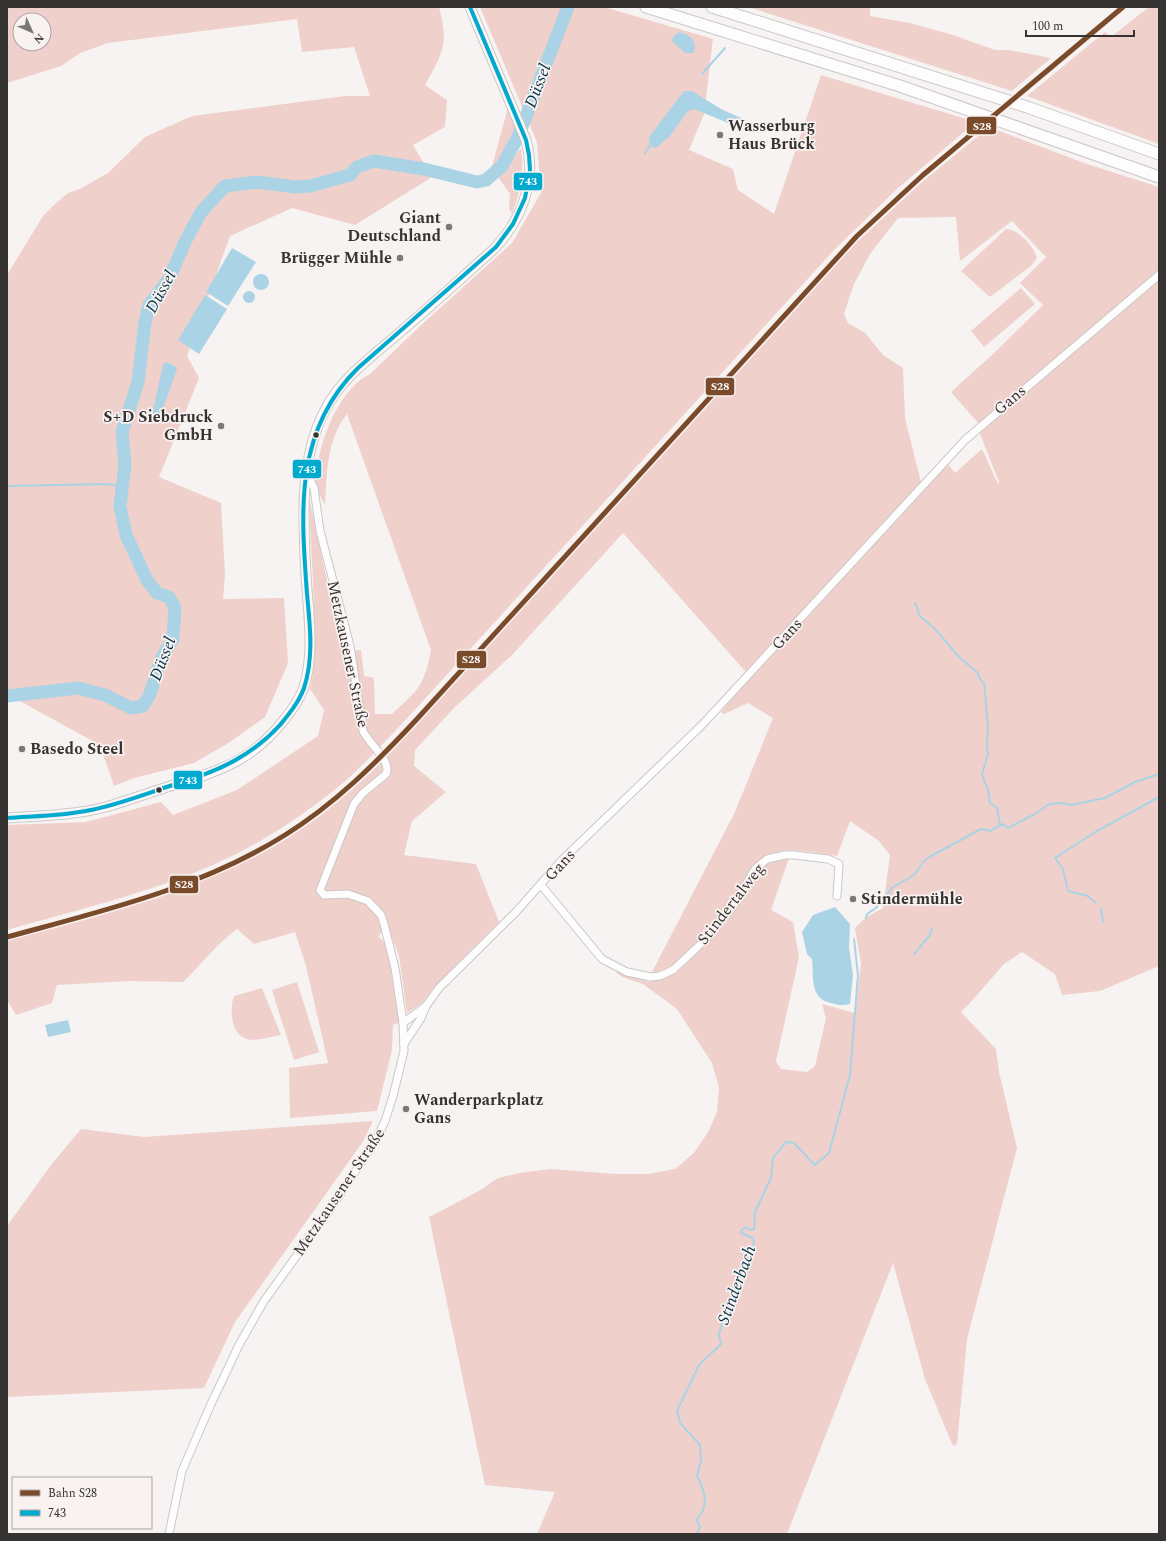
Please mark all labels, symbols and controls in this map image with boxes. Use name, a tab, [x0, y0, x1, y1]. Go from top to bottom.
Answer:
north arrow	[12, 12, 52, 52]
scale bar	[1026, 12, 1134, 38]
text: 100 m	[1032, 17, 1063, 36]
text: N	[30, 30, 48, 48]
water label: Düssel	[518, 60, 558, 112]
place label: Wasserburg Haus Brück	[728, 114, 815, 156]
line badge: S28	[966, 116, 997, 135]
text: S28	[973, 118, 991, 135]
marker: Wasserburg Haus Brück	[715, 130, 725, 140]
line badge: 743	[513, 172, 543, 191]
text: 743	[519, 173, 537, 190]
place label: Giant Deutschland	[347, 206, 441, 248]
marker: Giant Deutschland	[444, 222, 454, 232]
place label: Brügger Mühle	[280, 246, 392, 270]
marker: Brügger Mühle	[395, 253, 405, 263]
water label: Düssel	[139, 265, 184, 318]
line badge: S28	[705, 377, 735, 396]
text: S28	[711, 378, 729, 395]
street label: Gans	[988, 379, 1032, 421]
place label: S+D Siebdruck GmbH	[103, 405, 213, 447]
marker: S+D Siebdruck GmbH	[216, 421, 226, 431]
unlabelled marker	[311, 430, 321, 440]
line badge: 743	[292, 459, 322, 479]
text: 743	[298, 461, 316, 478]
street label: Metzkausener Straße	[321, 578, 375, 730]
street label: Gans	[766, 613, 808, 655]
water label: Düssel	[143, 633, 183, 685]
line badge: S28	[456, 650, 487, 669]
text: S28	[462, 651, 480, 668]
place label: Basedo Steel	[30, 737, 124, 761]
marker: Basedo Steel	[17, 744, 27, 754]
line badge: 743	[173, 770, 203, 790]
text: 743	[179, 772, 197, 789]
unlabelled marker	[154, 785, 164, 795]
street label: Gans	[539, 844, 581, 886]
street label: Stindertalweg	[691, 858, 771, 950]
line badge: S28	[169, 875, 199, 894]
text: S28	[175, 876, 193, 893]
place label: Stindermühle	[861, 887, 963, 911]
marker: Stindermühle	[848, 894, 858, 904]
place label: Wanderparkplatz Gans	[414, 1088, 544, 1130]
marker: Wanderparkplatz Gans	[401, 1104, 411, 1114]
street label: Metzkausener Straße	[287, 1123, 391, 1261]
water label: Stinderbach	[711, 1242, 763, 1328]
legend	[12, 1477, 152, 1529]
text: Bahn S28	[48, 1484, 97, 1503]
text: 743	[48, 1504, 66, 1523]

